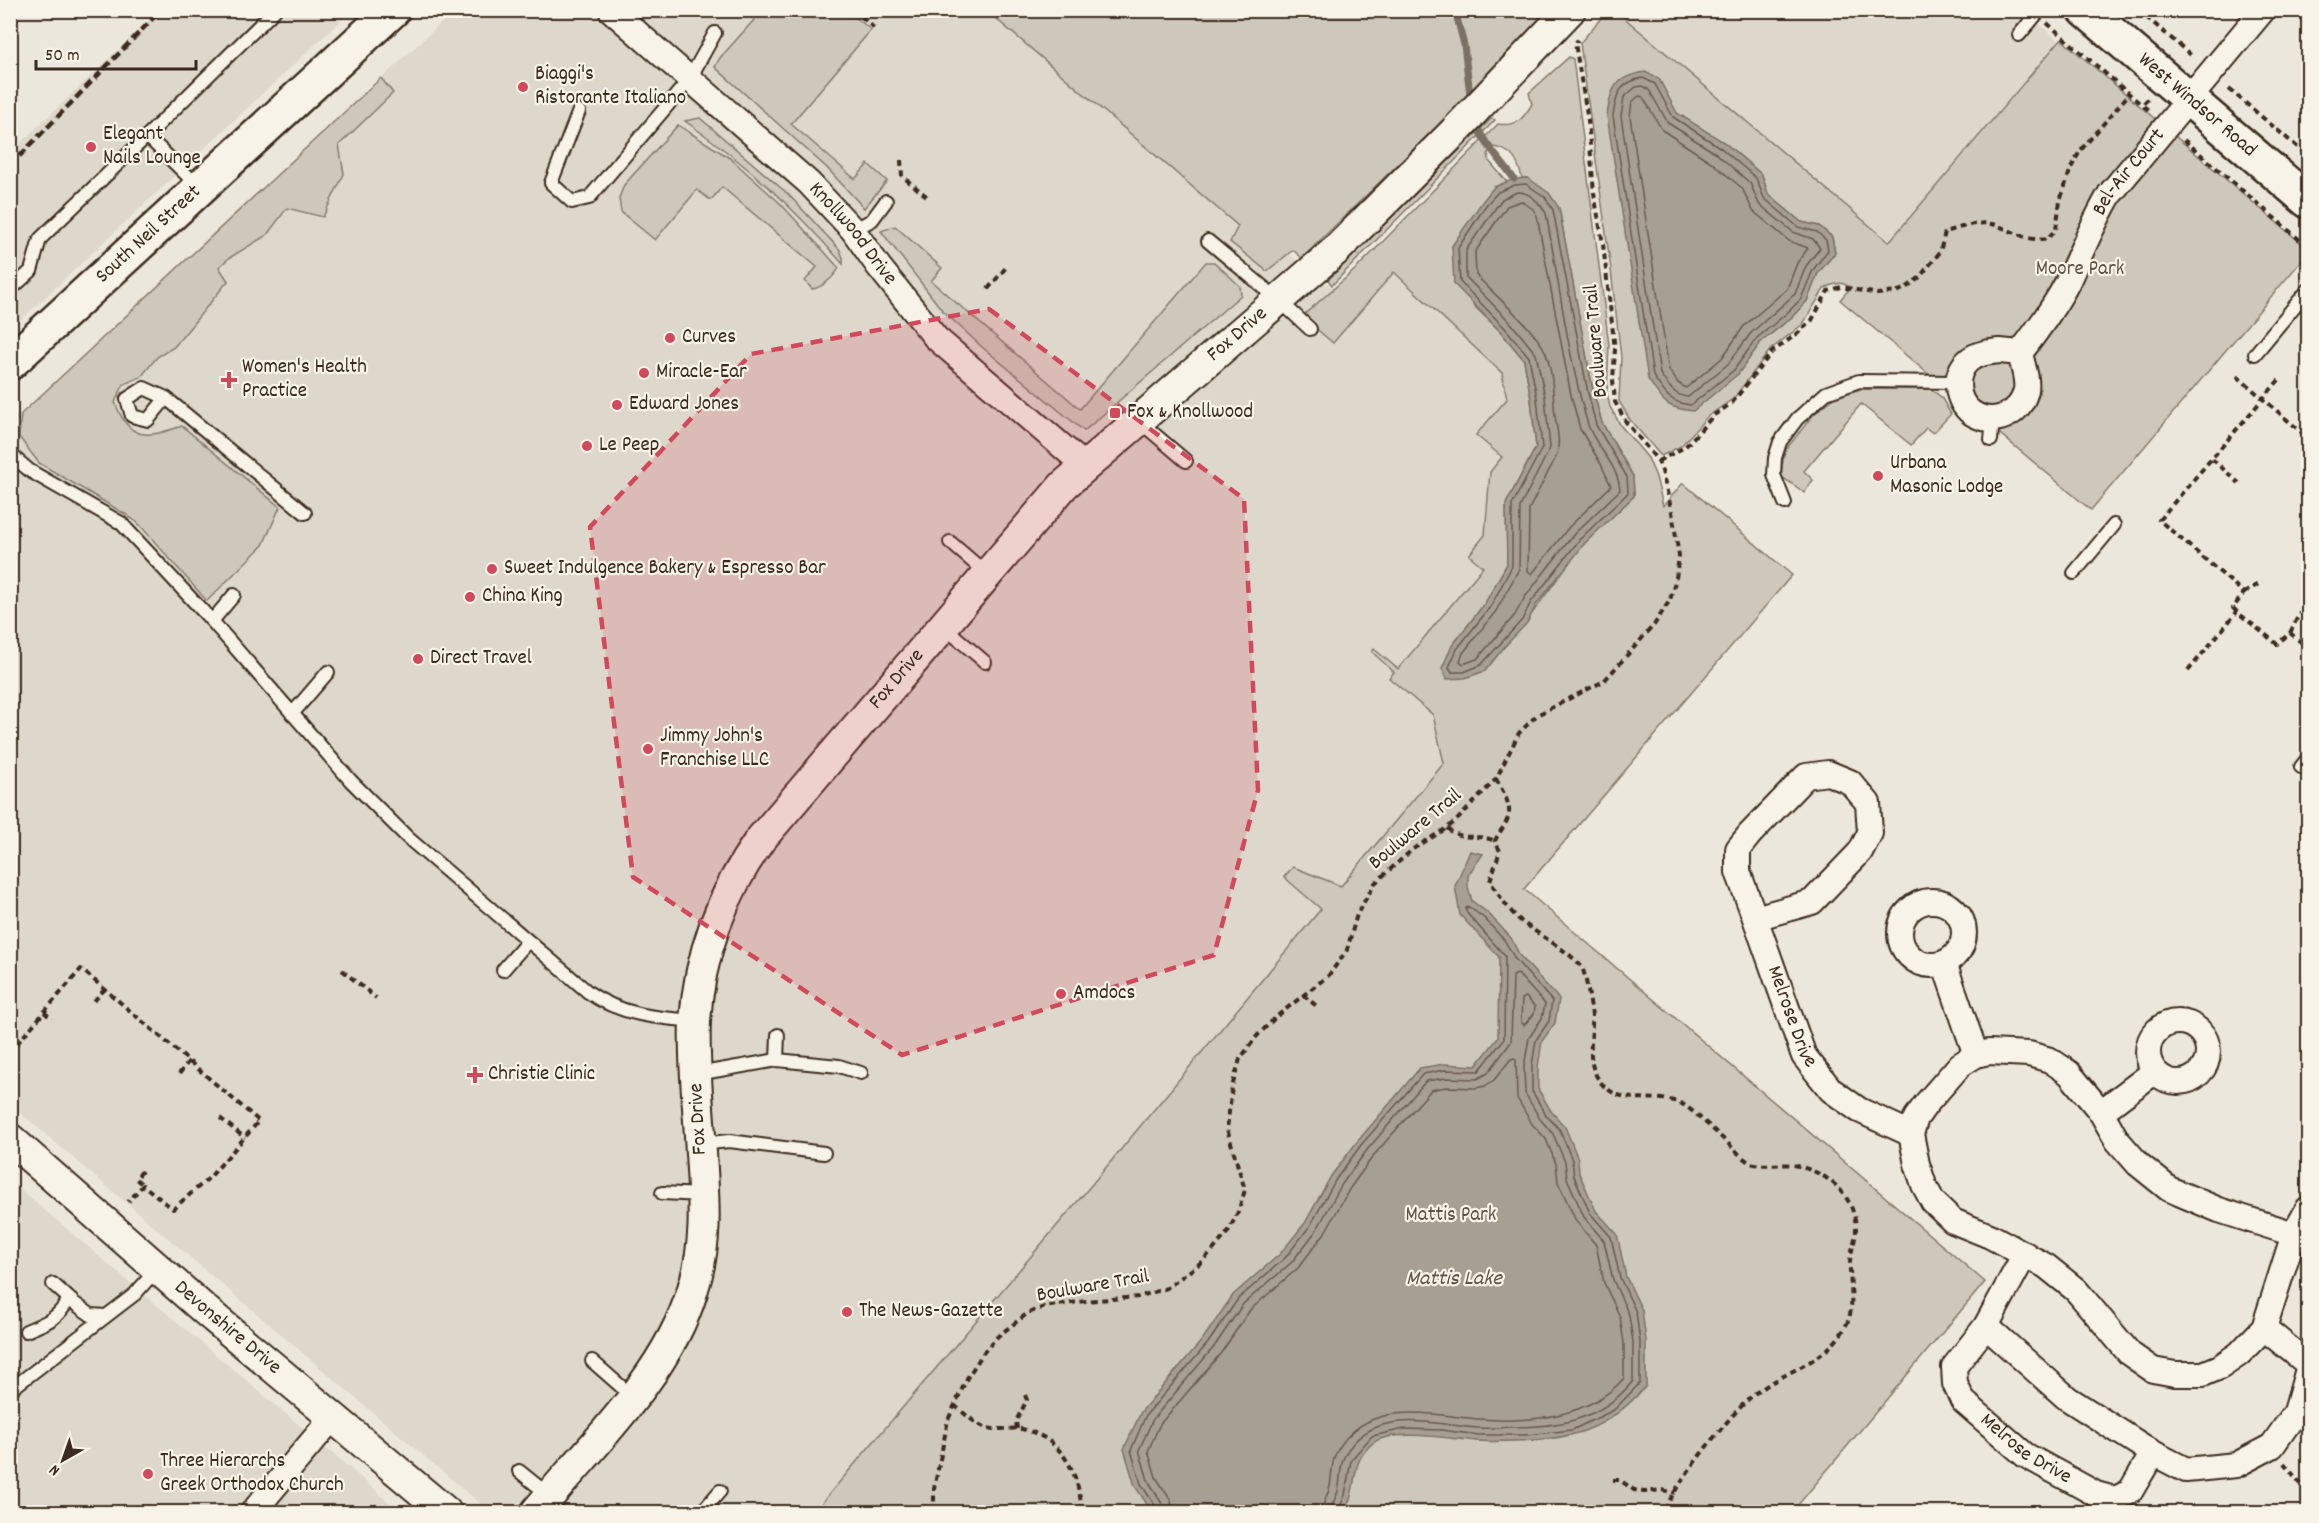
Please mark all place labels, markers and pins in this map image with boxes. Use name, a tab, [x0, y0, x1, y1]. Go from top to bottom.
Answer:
place label: Biaggi's Ristorante Italiano	[535, 60, 686, 114]
marker: Biaggi's Ristorante Italiano	[516, 80, 530, 94]
place label: Elegant Nails Lounge	[103, 120, 201, 174]
marker: Elegant Nails Lounge	[84, 140, 98, 154]
place label: Curves	[682, 323, 736, 353]
marker: Curves	[663, 331, 677, 345]
place label: Women's Health Practice	[242, 353, 367, 407]
place label: Miracle-Ear	[656, 358, 747, 388]
marker: Miracle-Ear	[637, 366, 651, 380]
marker: Women's Health Practice	[220, 371, 238, 389]
place label: Edward Jones	[629, 390, 739, 420]
marker: Edward Jones	[610, 398, 624, 412]
place label: Fox & Knollwood	[1127, 398, 1253, 428]
marker: Fox & Knollwood	[1108, 406, 1122, 420]
place label: Le Peep	[599, 431, 659, 461]
marker: Le Peep	[580, 439, 594, 453]
place label: Urbana Masonic Lodge	[1890, 449, 2003, 503]
marker: Urbana Masonic Lodge	[1871, 469, 1885, 483]
place label: Sweet Indulgence Bakery & Espresso Bar	[504, 554, 826, 584]
marker: Sweet Indulgence Bakery & Espresso Bar	[485, 562, 499, 576]
place label: China King	[482, 582, 563, 612]
marker: China King	[463, 590, 477, 604]
place label: Direct Travel	[430, 644, 532, 674]
marker: Direct Travel	[411, 652, 425, 666]
place label: Jimmy John's Franchise LLC	[660, 722, 769, 776]
marker: Jimmy John's Franchise LLC	[641, 742, 655, 756]
place label: Amdocs	[1073, 979, 1135, 1009]
marker: Amdocs	[1054, 987, 1068, 1001]
place label: Christie Clinic	[488, 1060, 595, 1090]
marker: Christie Clinic	[466, 1066, 484, 1084]
place label: The News-Gazette	[859, 1297, 1003, 1327]
marker: The News-Gazette	[840, 1305, 854, 1319]
place label: Three Hierarchs Greek Orthodox Church	[160, 1447, 344, 1501]
marker: Three Hierarchs Greek Orthodox Church	[141, 1467, 155, 1481]

